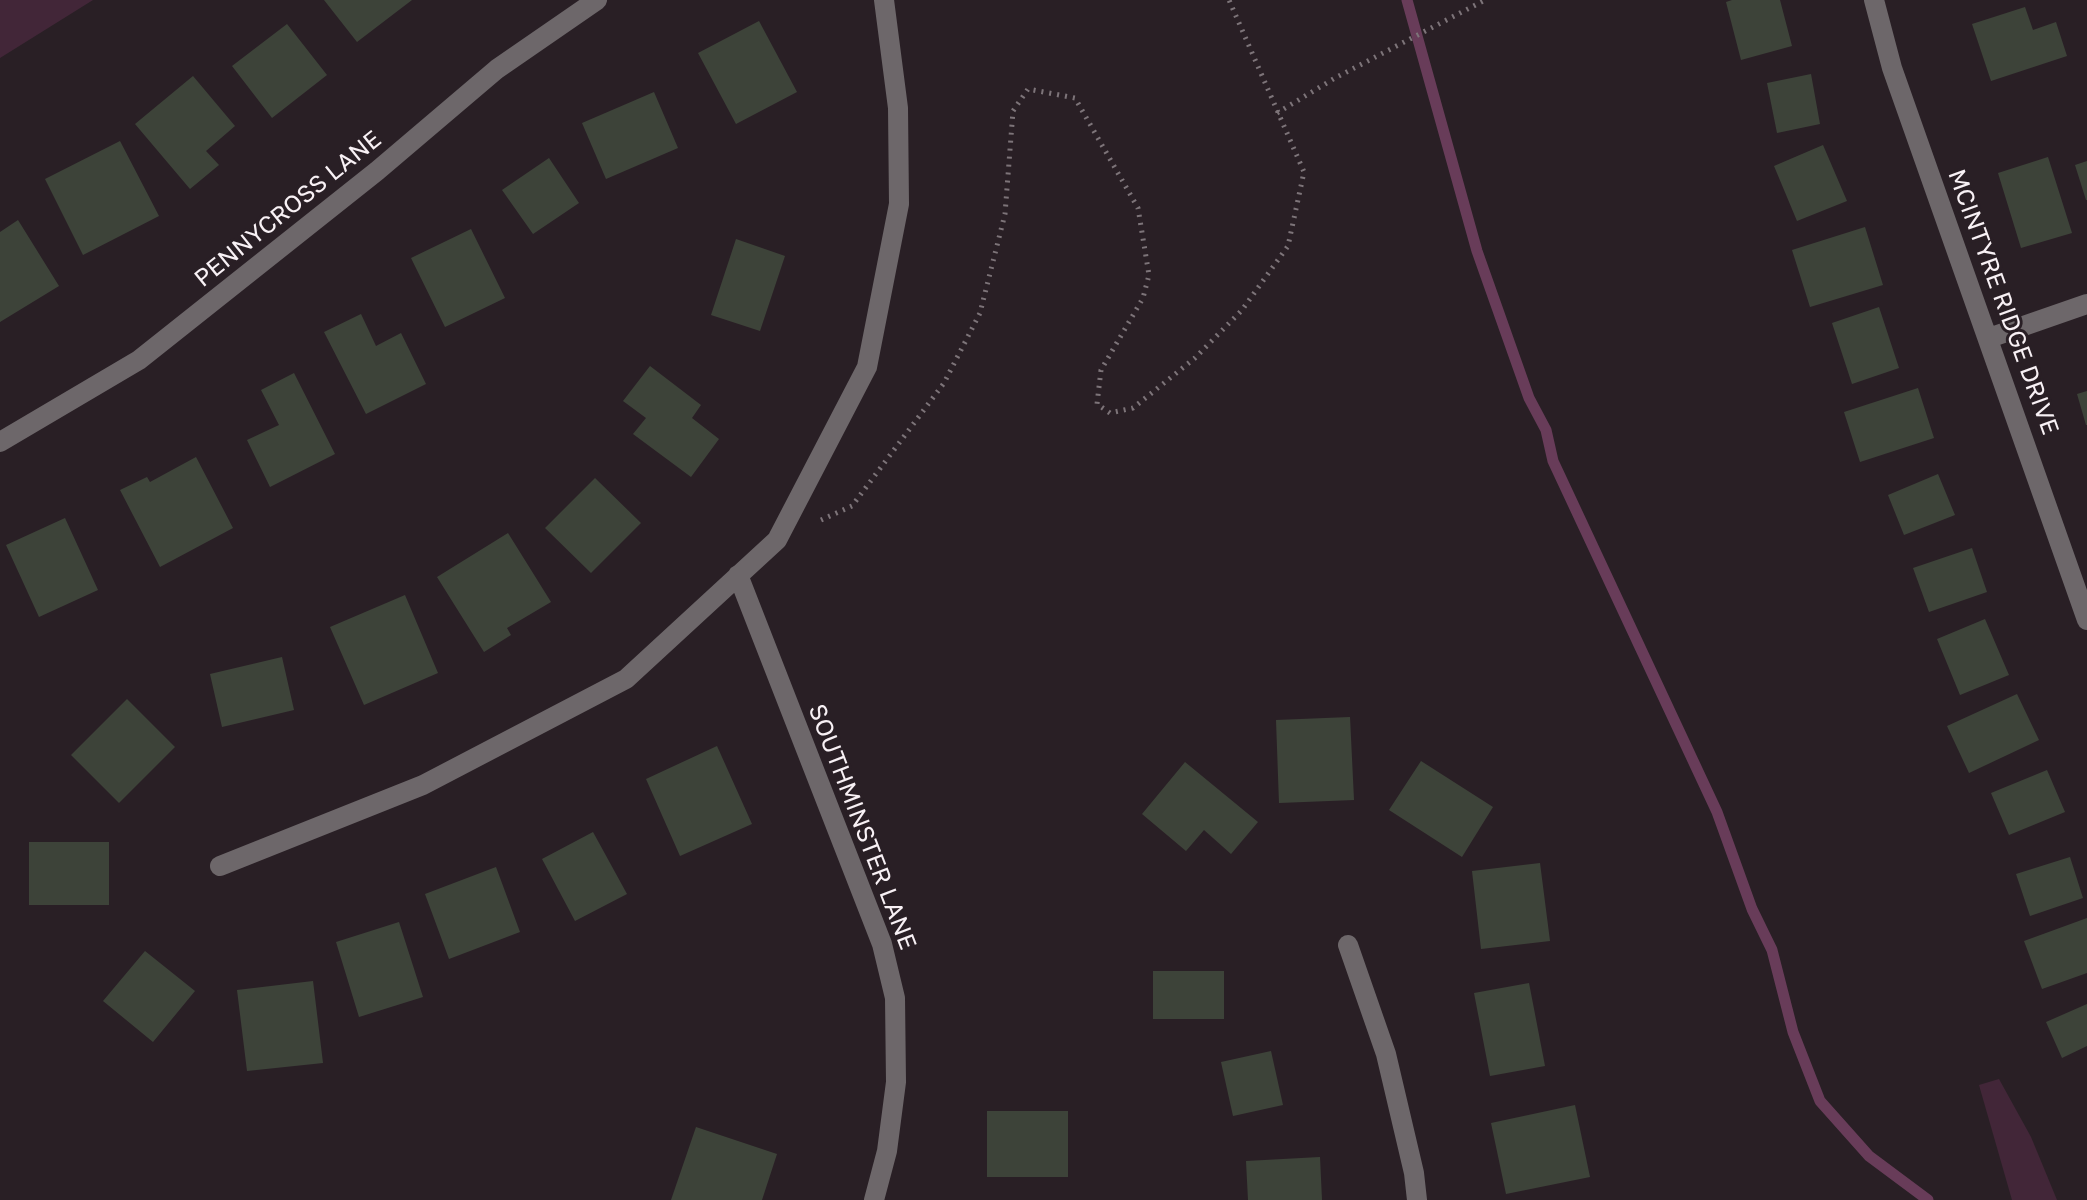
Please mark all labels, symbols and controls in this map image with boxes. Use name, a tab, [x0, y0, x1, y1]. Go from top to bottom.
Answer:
street label: PENNYCROSS LANE	[189, 125, 387, 293]
street label: MCINTYRE RIDGE DRIVE	[1942, 165, 2064, 439]
street label: SOUTHMINSTER LANE	[802, 700, 922, 954]

